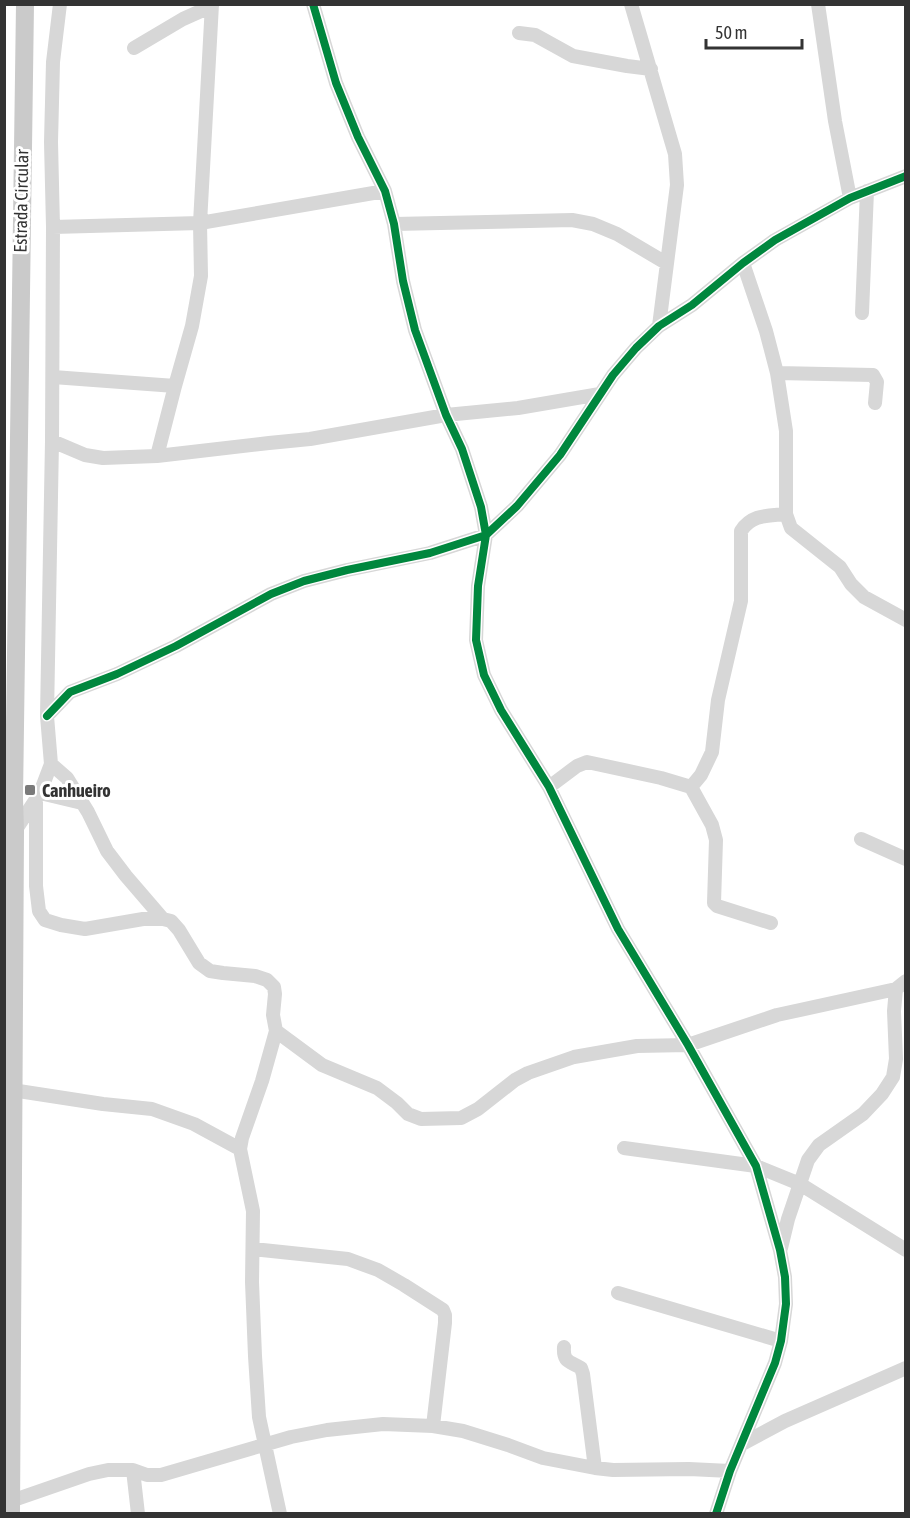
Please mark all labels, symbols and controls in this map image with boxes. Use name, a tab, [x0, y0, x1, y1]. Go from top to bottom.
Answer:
scale bar	[706, 12, 802, 50]
text: 50 m	[715, 22, 747, 43]
street label: Estrada Circular	[10, 149, 32, 253]
place label: Canhueiro	[42, 780, 111, 801]
marker: Canhueiro	[23, 783, 37, 797]

